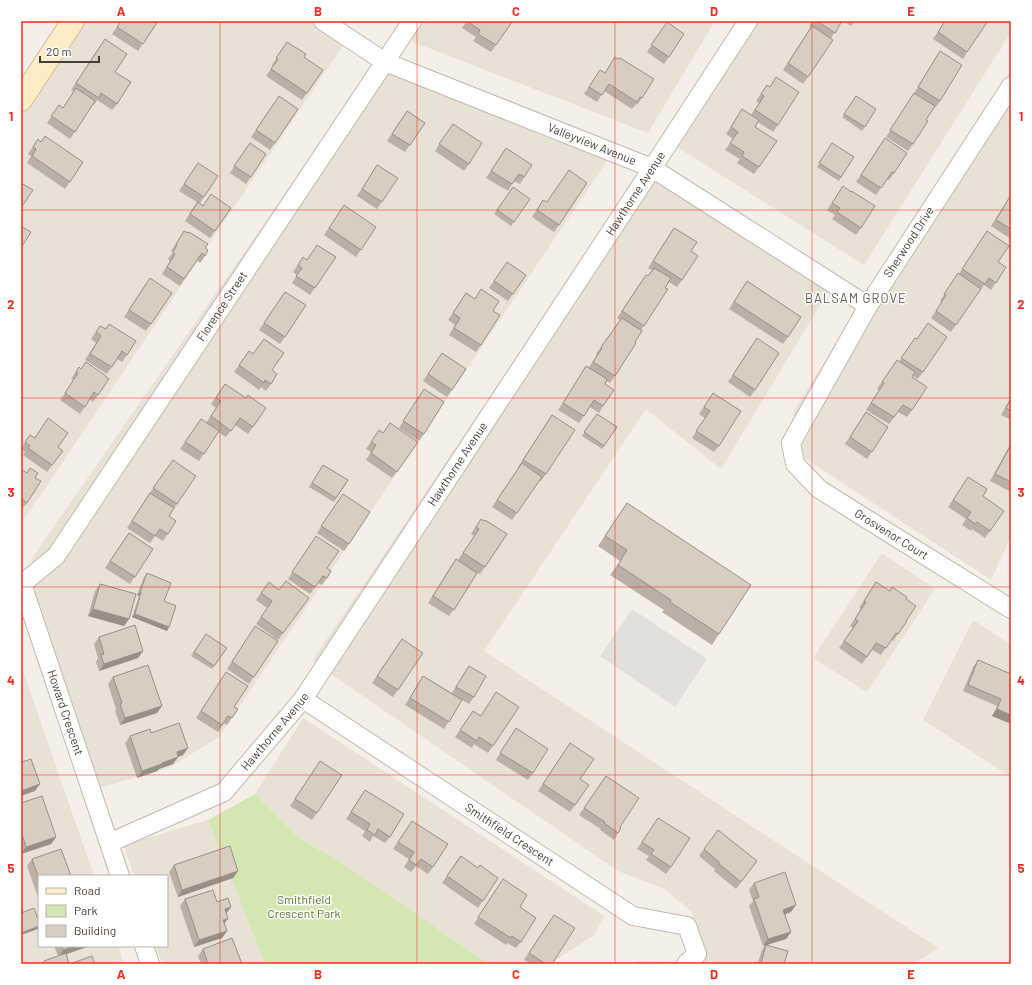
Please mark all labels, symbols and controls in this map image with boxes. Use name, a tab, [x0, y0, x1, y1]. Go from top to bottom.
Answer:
text: A	[117, 3, 126, 19]
text: B	[314, 3, 322, 19]
text: C	[512, 3, 520, 19]
text: D	[710, 3, 718, 19]
text: E	[907, 3, 915, 19]
scale bar	[40, 38, 99, 64]
text: 20 m	[46, 44, 72, 58]
text: 1	[9, 108, 13, 124]
text: 1	[1019, 108, 1023, 124]
street label: Valleyview Avenue	[546, 119, 639, 167]
street label: Hawthorne Avenue	[602, 148, 667, 238]
street label: Sherwood Drive	[880, 203, 936, 280]
street label: Florence Street	[193, 268, 250, 343]
district label: BALSAM GROVE	[805, 290, 907, 306]
text: 2	[7, 296, 15, 312]
text: 2	[1017, 296, 1025, 312]
street label: Hawthorne Avenue	[424, 419, 489, 508]
text: 3	[7, 484, 15, 500]
text: 3	[1017, 484, 1025, 500]
street label: Grosvenor Court	[852, 505, 931, 562]
street label: Howard Crescent	[45, 668, 87, 757]
text: 4	[7, 672, 15, 688]
text: 4	[1017, 672, 1025, 688]
street label: Hawthorne Avenue	[238, 690, 311, 773]
street label: Smithfield Crescent	[463, 800, 557, 868]
text: 5	[7, 860, 15, 876]
text: 5	[1017, 860, 1025, 876]
legend	[38, 875, 168, 947]
text: Road	[74, 883, 101, 897]
park label: Smithfield Crescent Park	[267, 892, 341, 920]
text: Park	[74, 903, 98, 917]
text: Building	[74, 923, 116, 937]
text: A	[117, 966, 126, 982]
text: B	[314, 966, 322, 982]
text: C	[512, 966, 520, 982]
text: D	[710, 966, 718, 982]
text: E	[907, 966, 915, 982]

